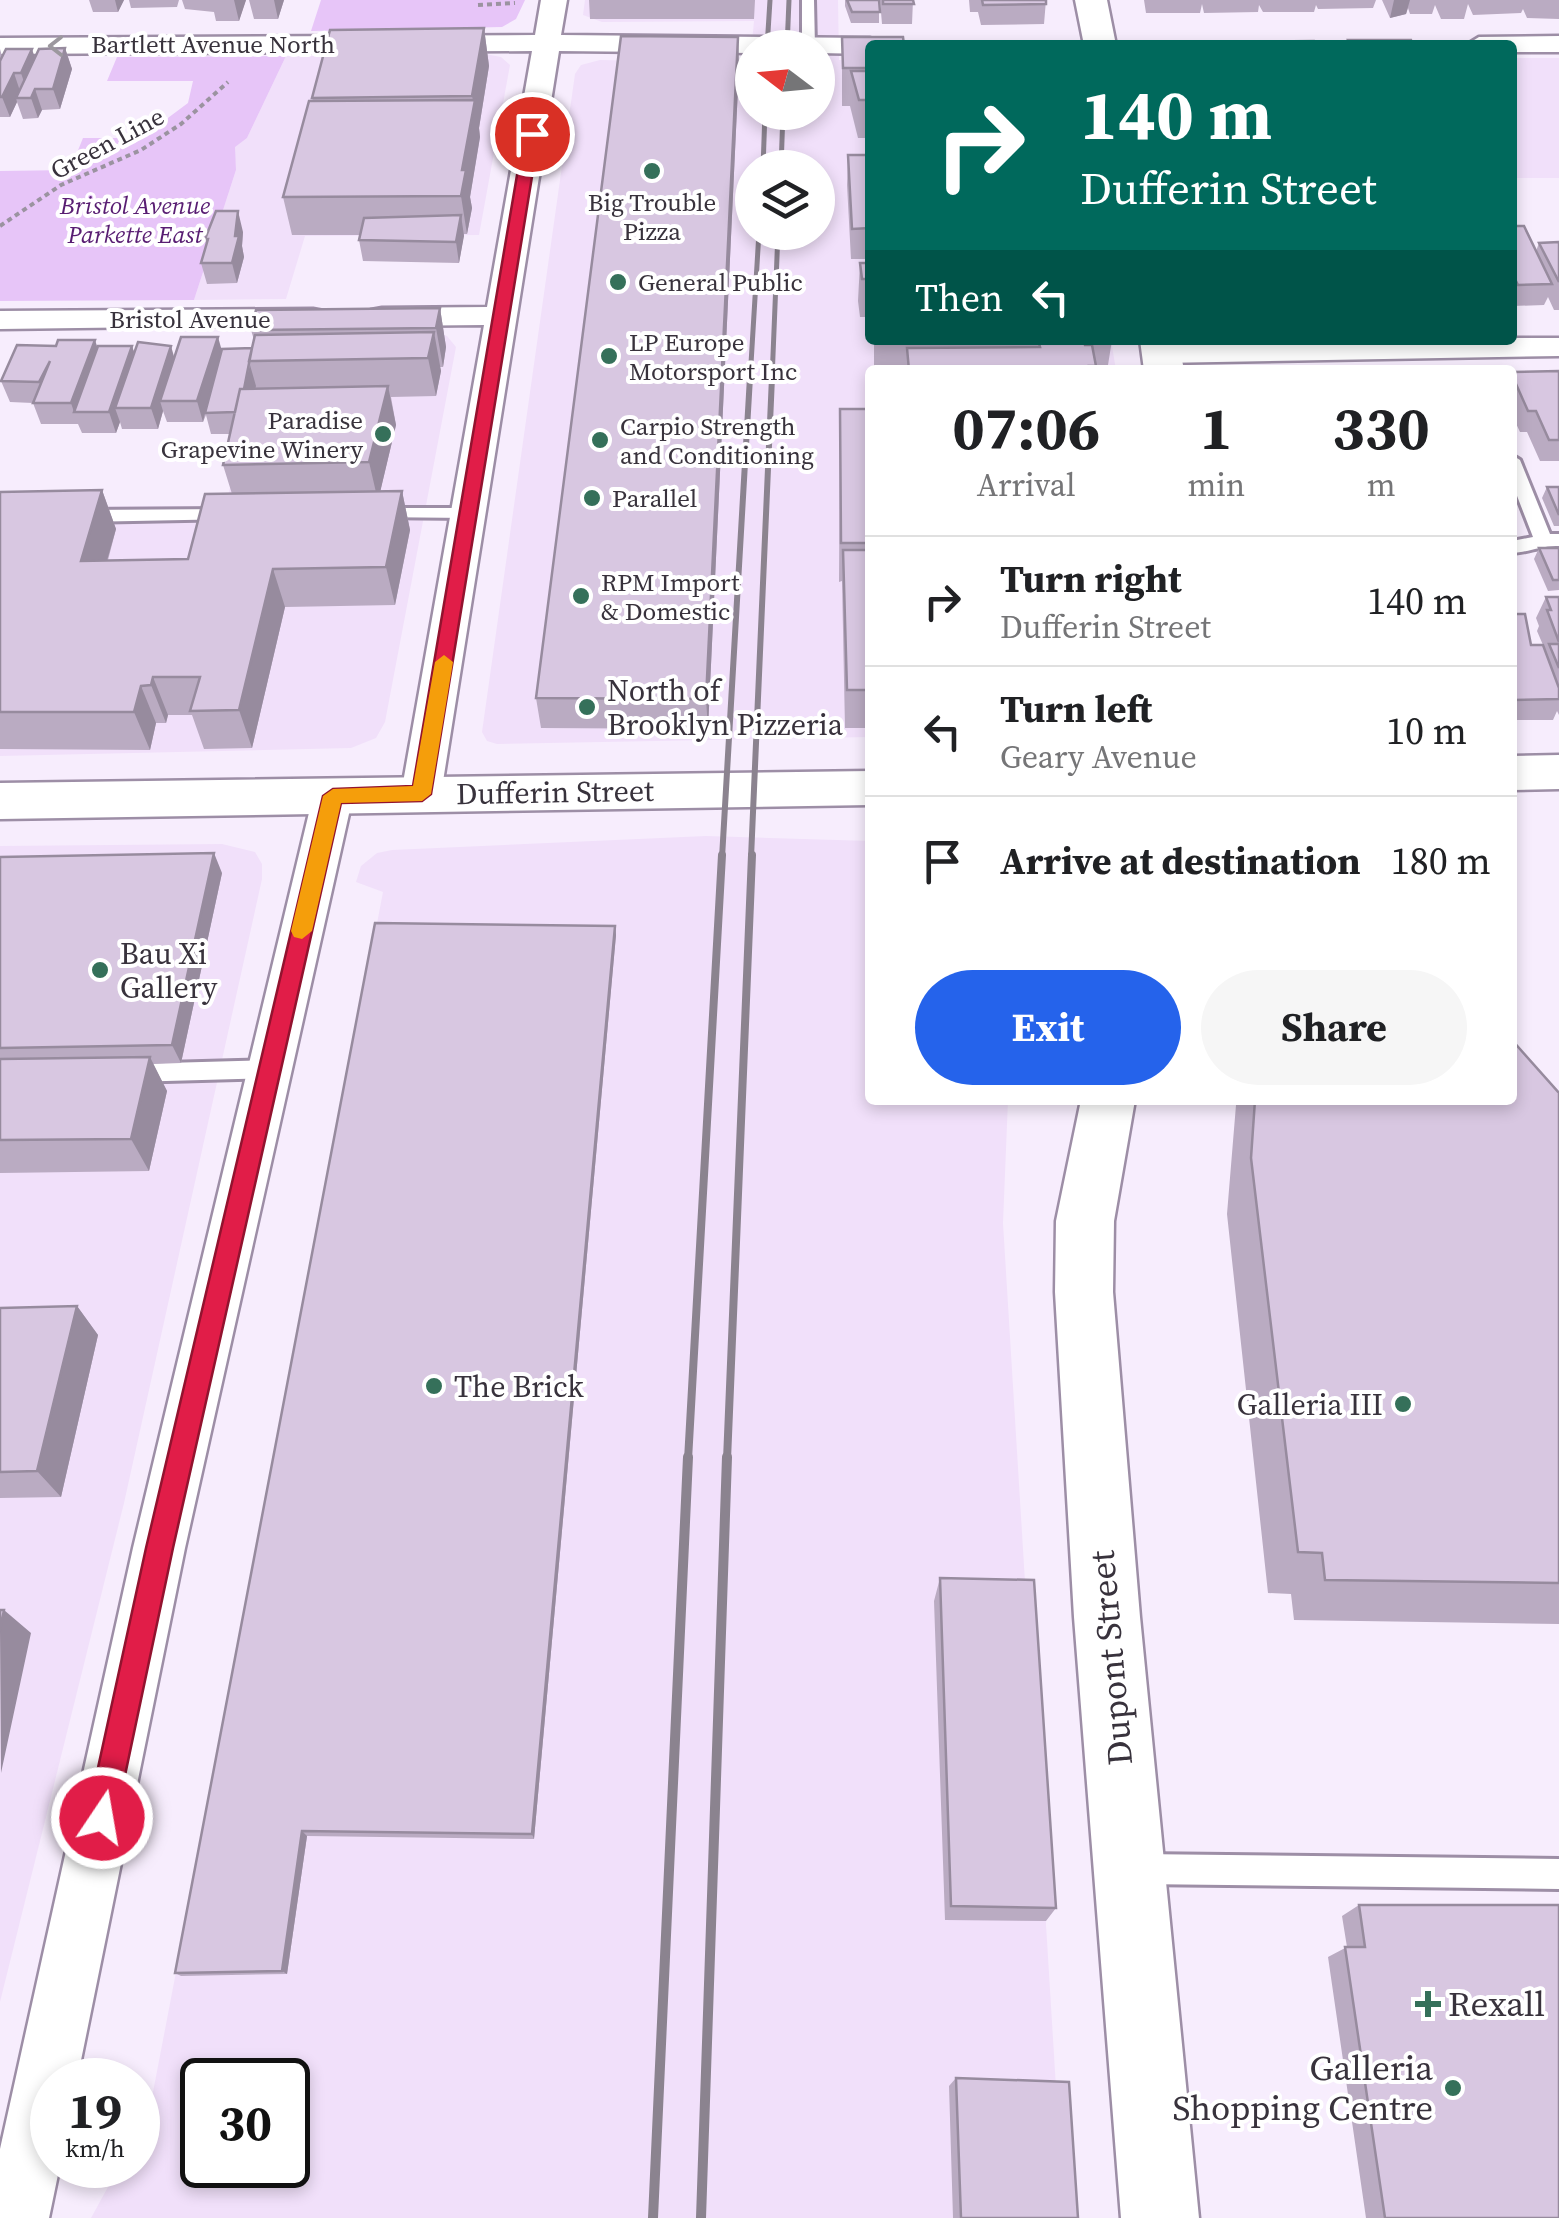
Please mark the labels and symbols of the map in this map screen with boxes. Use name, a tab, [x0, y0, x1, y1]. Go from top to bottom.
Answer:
street label: Bartlett Avenue North	[91, 27, 335, 61]
north arrow	[735, 30, 835, 130]
one-way arrow	[48, 35, 64, 57]
pin	[490, 92, 575, 177]
street label: Green Line	[44, 99, 170, 187]
marker: Big Trouble Pizza	[641, 160, 663, 182]
place label: Big Trouble Pizza	[588, 185, 716, 248]
park label: Bristol Avenue Parkette East	[59, 188, 210, 251]
place label: General Public	[638, 265, 803, 299]
marker: General Public	[607, 271, 629, 293]
street label: Bristol Avenue	[109, 302, 271, 336]
place label: LP Europe Motorsport Inc	[629, 325, 797, 388]
marker: LP Europe Motorsport Inc	[598, 345, 620, 367]
place label: Paradise Grapevine Winery	[161, 403, 363, 466]
place label: Carpio Strength and Conditioning	[620, 409, 814, 472]
marker: Paradise Grapevine Winery	[372, 423, 394, 445]
marker: Carpio Strength and Conditioning	[589, 429, 611, 451]
place label: Parallel	[612, 481, 697, 515]
marker: Parallel	[581, 487, 603, 509]
place label: RPM Import & Domestic	[601, 565, 740, 628]
marker: RPM Import & Domestic	[570, 585, 592, 607]
place label: North of Brooklyn Pizzeria	[607, 670, 844, 745]
marker: North of Brooklyn Pizzeria	[576, 696, 598, 718]
street label: Dufferin Street	[456, 770, 654, 814]
place label: Bau Xi Gallery	[120, 933, 218, 1008]
marker: Bau Xi Gallery	[89, 959, 111, 981]
place label: The Brick	[454, 1366, 584, 1407]
marker: The Brick	[423, 1375, 445, 1397]
place label: Galleria III	[1237, 1384, 1383, 1425]
marker: Galleria III	[1392, 1393, 1414, 1415]
street label: Dupont Street	[1078, 1548, 1144, 1767]
position arrow	[50, 1766, 154, 1870]
place label: Rexall	[1448, 1980, 1545, 2028]
marker: Rexall	[1417, 1993, 1439, 2015]
place label: Galleria Shopping Centre	[1172, 2044, 1433, 2132]
speed limit sign: 30	[180, 2058, 310, 2188]
marker: Galleria Shopping Centre	[1442, 2077, 1464, 2099]

